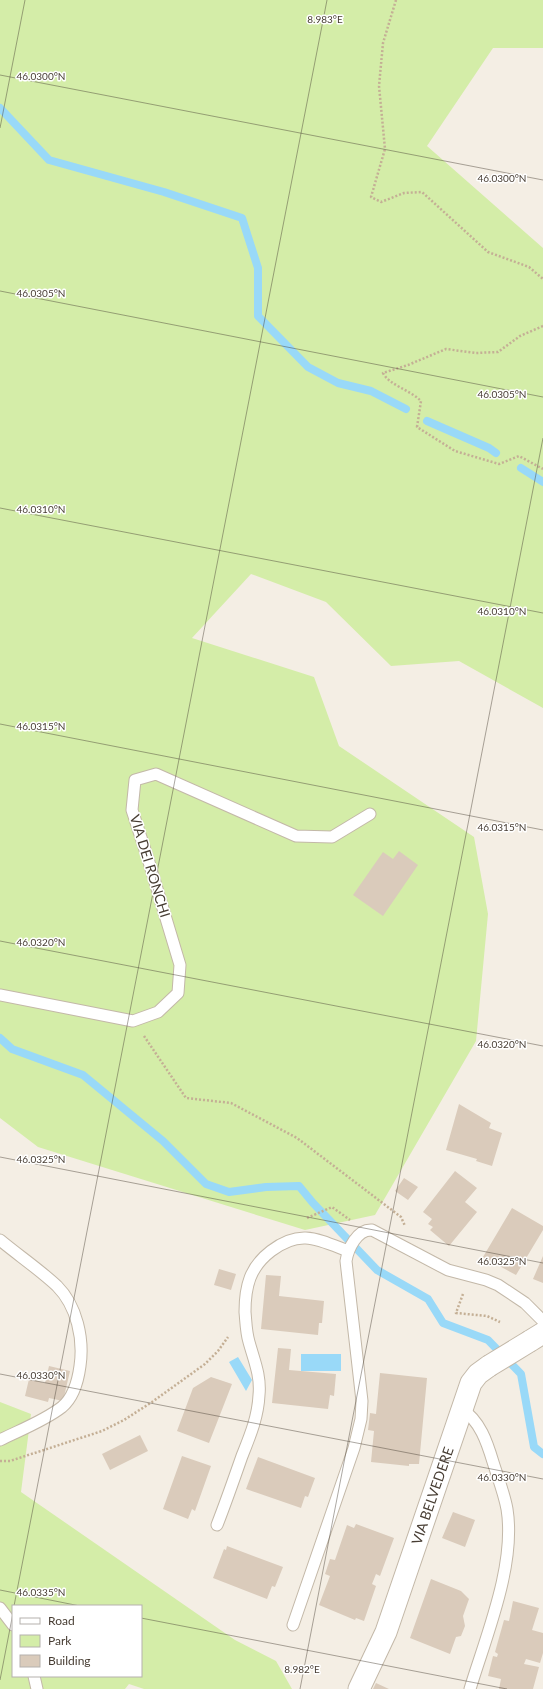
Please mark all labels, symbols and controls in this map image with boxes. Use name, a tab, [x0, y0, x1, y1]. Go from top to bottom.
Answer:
text: 8.983°E	[307, 13, 343, 25]
text: 46.0300°N	[17, 70, 65, 82]
text: 46.0300°N	[478, 172, 526, 184]
text: 46.0305°N	[17, 287, 65, 299]
text: 46.0305°N	[478, 388, 526, 400]
text: 46.0310°N	[17, 503, 65, 515]
text: 46.0310°N	[478, 605, 526, 617]
text: 46.0315°N	[17, 720, 65, 732]
street label: VIA DEI RONCHI	[127, 812, 174, 919]
text: 46.0315°N	[478, 821, 526, 833]
text: 46.0320°N	[17, 936, 65, 948]
text: 46.0320°N	[478, 1038, 526, 1050]
text: 46.0325°N	[17, 1153, 65, 1165]
text: 46.0325°N	[478, 1255, 526, 1267]
text: 46.0330°N	[17, 1369, 65, 1381]
street label: VIA BELVEDERE	[407, 1444, 457, 1547]
text: 46.0330°N	[478, 1471, 526, 1483]
text: 46.0335°N	[17, 1586, 65, 1598]
legend	[12, 1605, 142, 1677]
text: Road	[48, 1613, 75, 1628]
text: Park	[48, 1633, 72, 1648]
text: Building	[48, 1653, 91, 1668]
text: 8.982°E	[284, 1663, 320, 1675]

